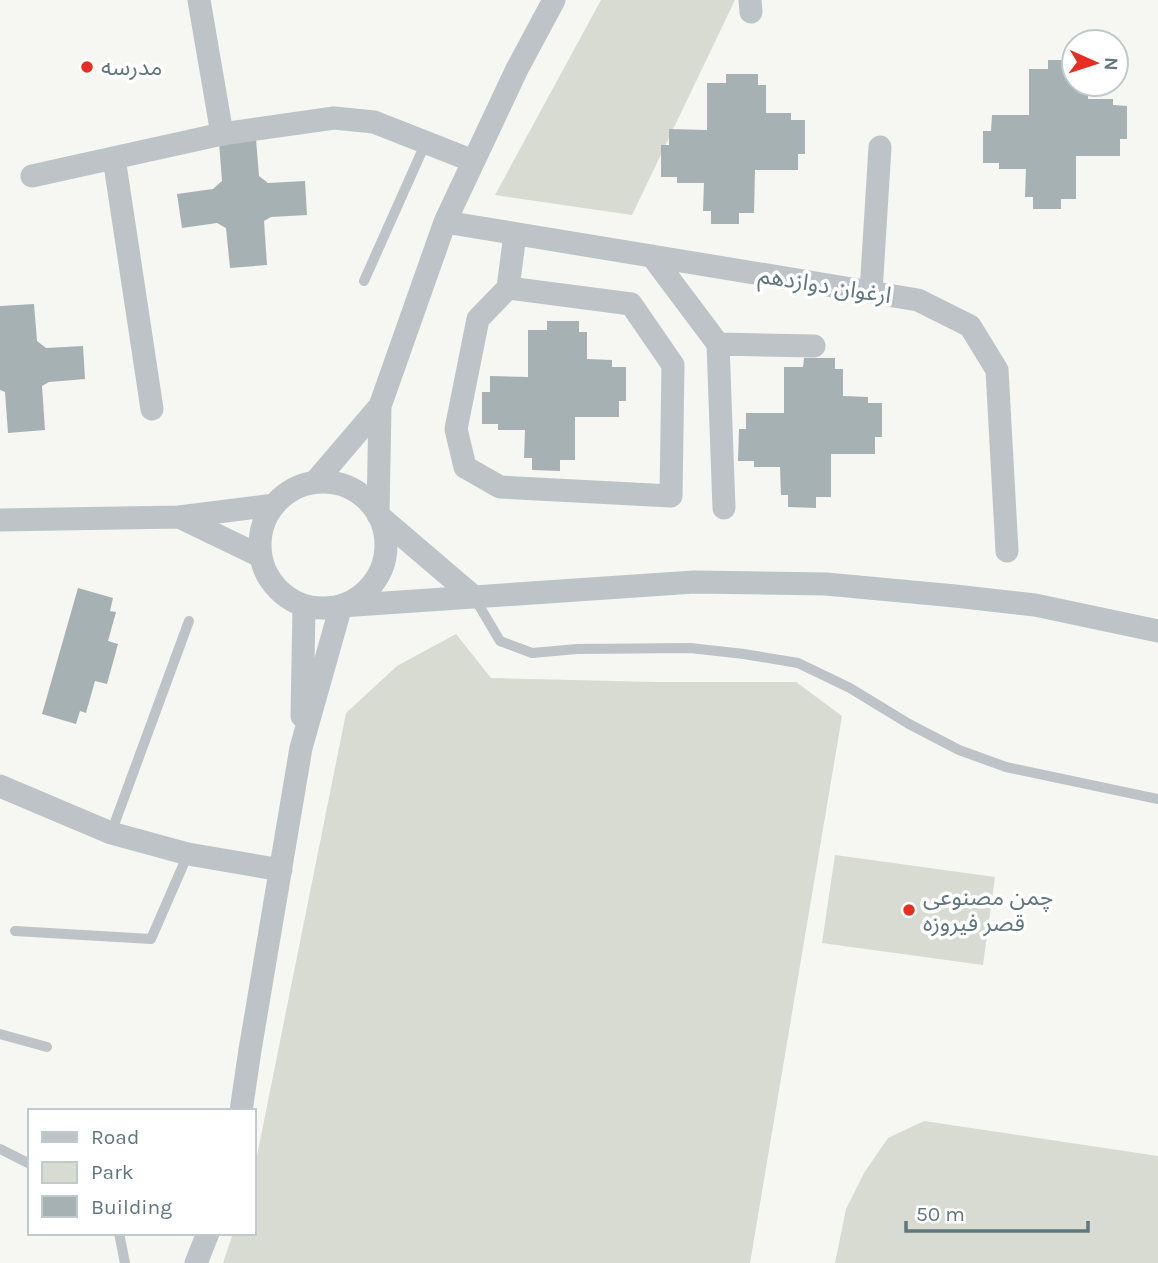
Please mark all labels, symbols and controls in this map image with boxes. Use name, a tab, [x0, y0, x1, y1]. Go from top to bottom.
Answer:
north arrow	[1060, 28, 1130, 98]
place label: مدرسه	[101, 54, 162, 81]
text: N	[1100, 56, 1122, 71]
marker: مدرسه	[79, 59, 95, 75]
street label: ارغوان دوازدهم	[756, 262, 893, 312]
place label: چمن مصنوعی قصر فیروزه	[923, 884, 1053, 937]
marker: چمن مصنوعی قصر فیروزه	[901, 902, 917, 918]
legend	[28, 1109, 256, 1235]
text: Road	[91, 1125, 139, 1149]
text: Park	[91, 1160, 134, 1184]
scale bar	[906, 1190, 1088, 1234]
text: Building	[91, 1195, 172, 1219]
text: 50 m	[916, 1202, 965, 1226]

